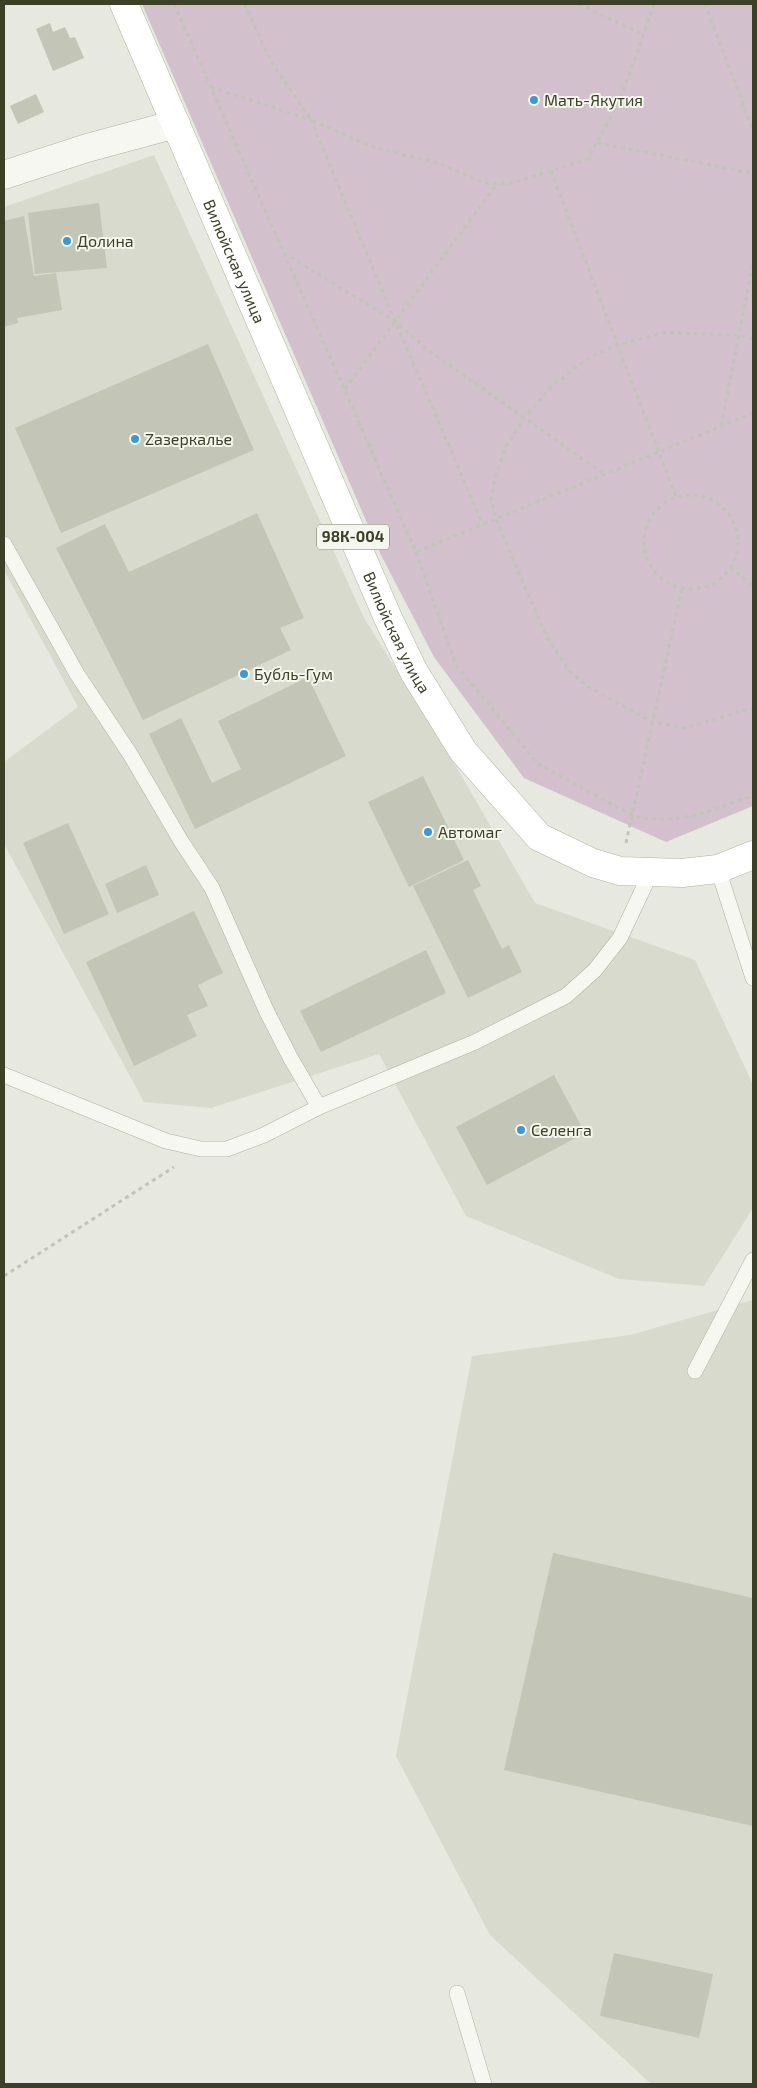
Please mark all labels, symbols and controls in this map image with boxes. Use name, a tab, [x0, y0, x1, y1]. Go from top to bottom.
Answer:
place label: Мать-Якутия	[544, 90, 643, 110]
marker: Мать-Якутия	[528, 94, 540, 106]
street label: Вилюйская улица	[200, 196, 270, 326]
place label: Долина	[77, 231, 134, 250]
marker: Долина	[61, 235, 73, 247]
place label: Zазеркалье	[145, 429, 232, 448]
marker: Zазеркалье	[129, 433, 141, 445]
road number: 98К-004	[317, 524, 389, 550]
street label: Вилюйская улица	[360, 568, 435, 696]
place label: Бубль-Гум	[254, 664, 333, 684]
marker: Бубль-Гум	[238, 668, 250, 680]
place label: Автомаг	[438, 822, 502, 841]
marker: Автомаг	[422, 826, 434, 838]
place label: Селенга	[531, 1120, 592, 1139]
marker: Селенга	[515, 1124, 527, 1136]

